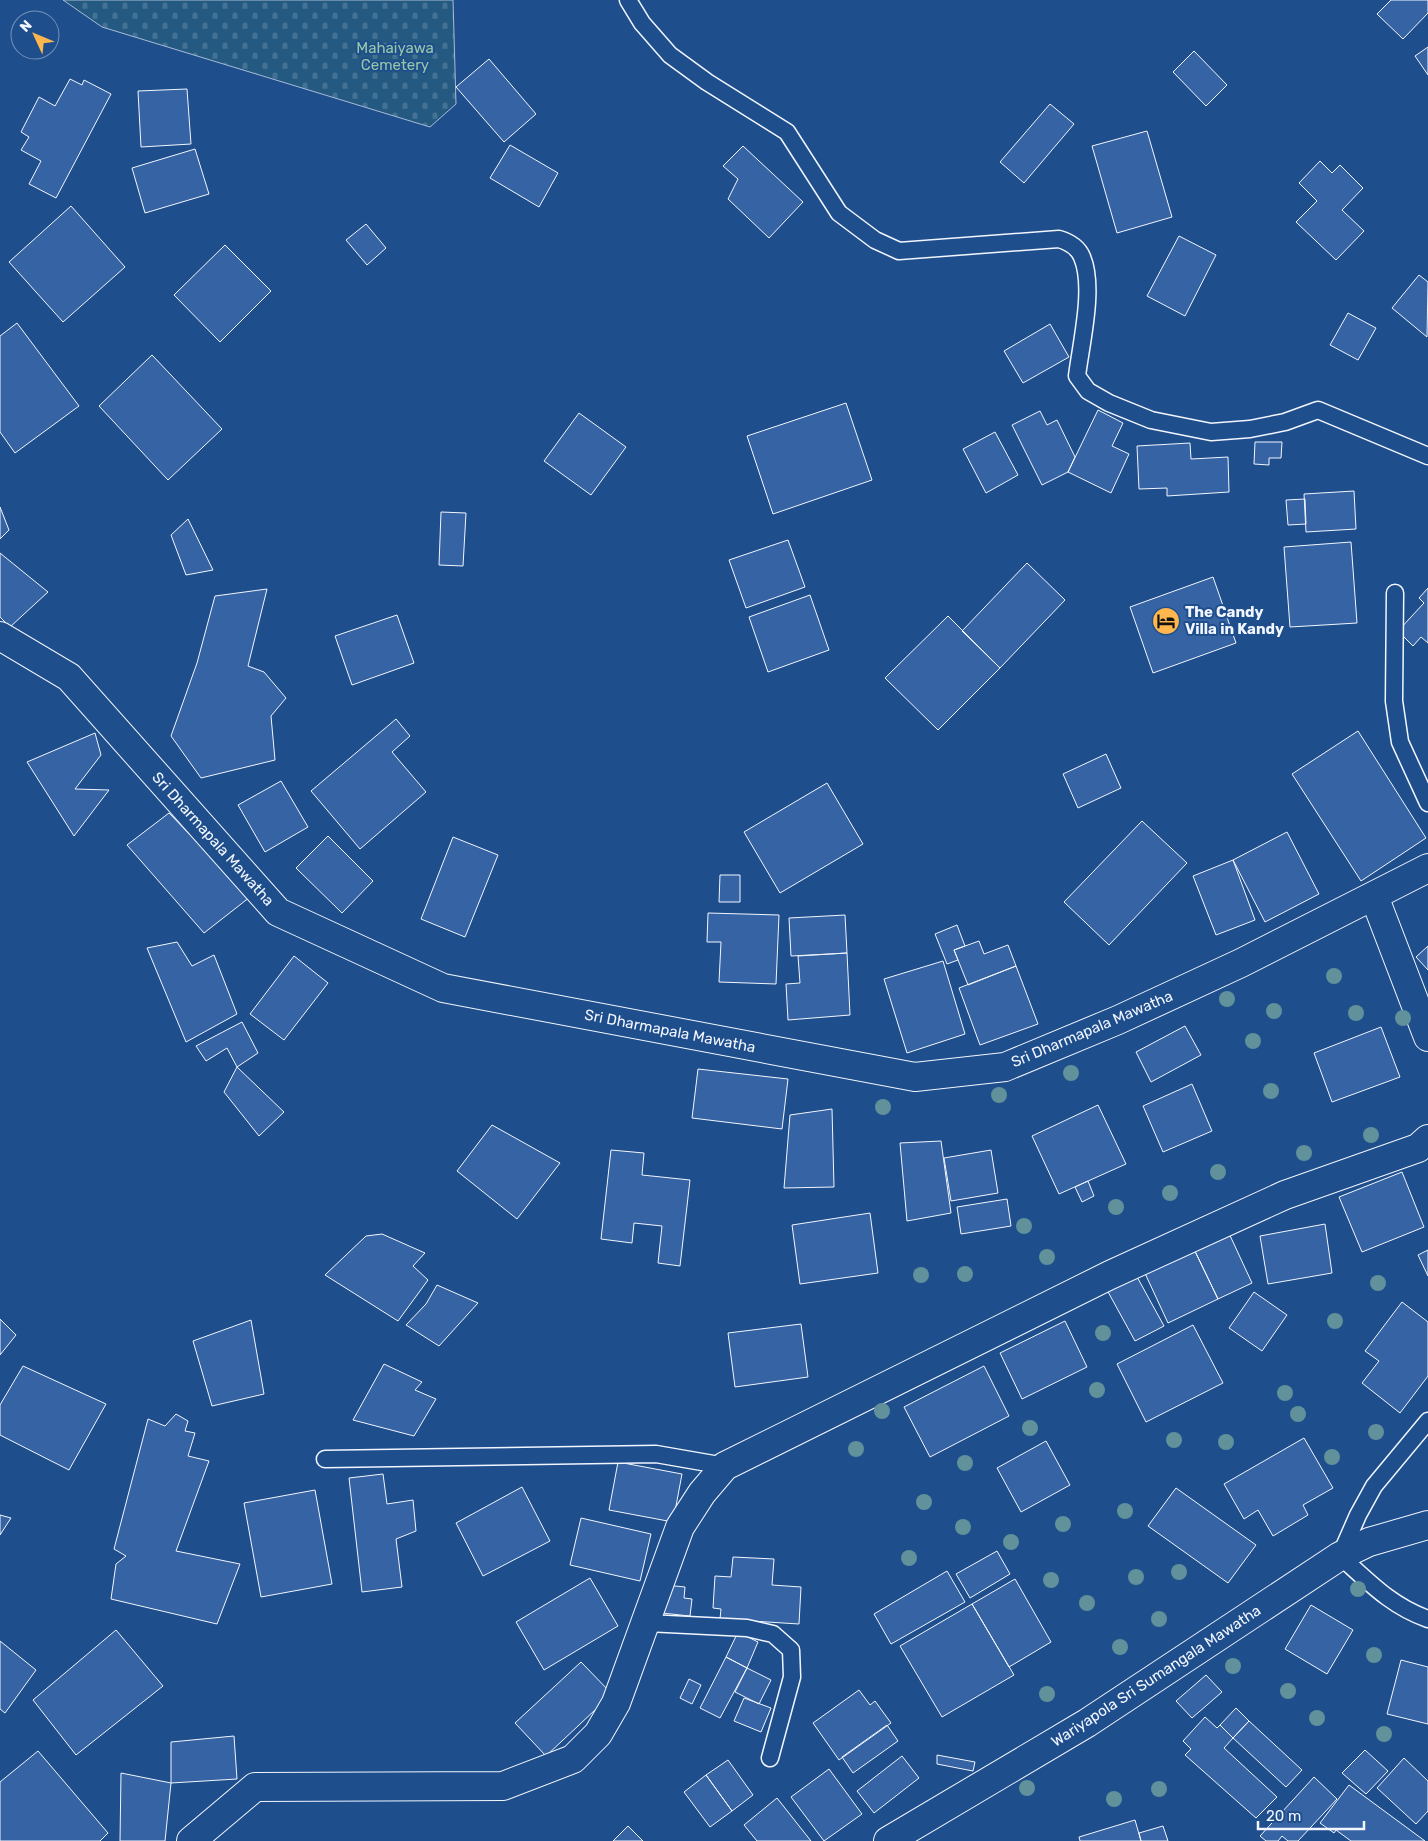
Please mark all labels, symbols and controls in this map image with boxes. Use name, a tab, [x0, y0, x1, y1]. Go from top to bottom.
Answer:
north arrow	[10, 10, 60, 60]
text: N	[16, 17, 36, 36]
park label: Mahaiyawa Cemetery	[356, 39, 434, 74]
place label: The Candy Villa in Kandy	[1185, 603, 1284, 638]
hotel icon: The Candy Villa in Kandy	[1151, 606, 1181, 636]
street label: Sri Dharmapala Mawatha	[148, 768, 278, 910]
street label: Sri Dharmapala Mawatha	[1009, 987, 1175, 1071]
street label: Sri Dharmapala Mawatha	[583, 1006, 757, 1056]
street label: Wariyapola Sri Sumangala Mawatha	[1048, 1601, 1264, 1751]
scale bar	[1258, 1798, 1364, 1830]
text: 20 m	[1266, 1807, 1301, 1825]

